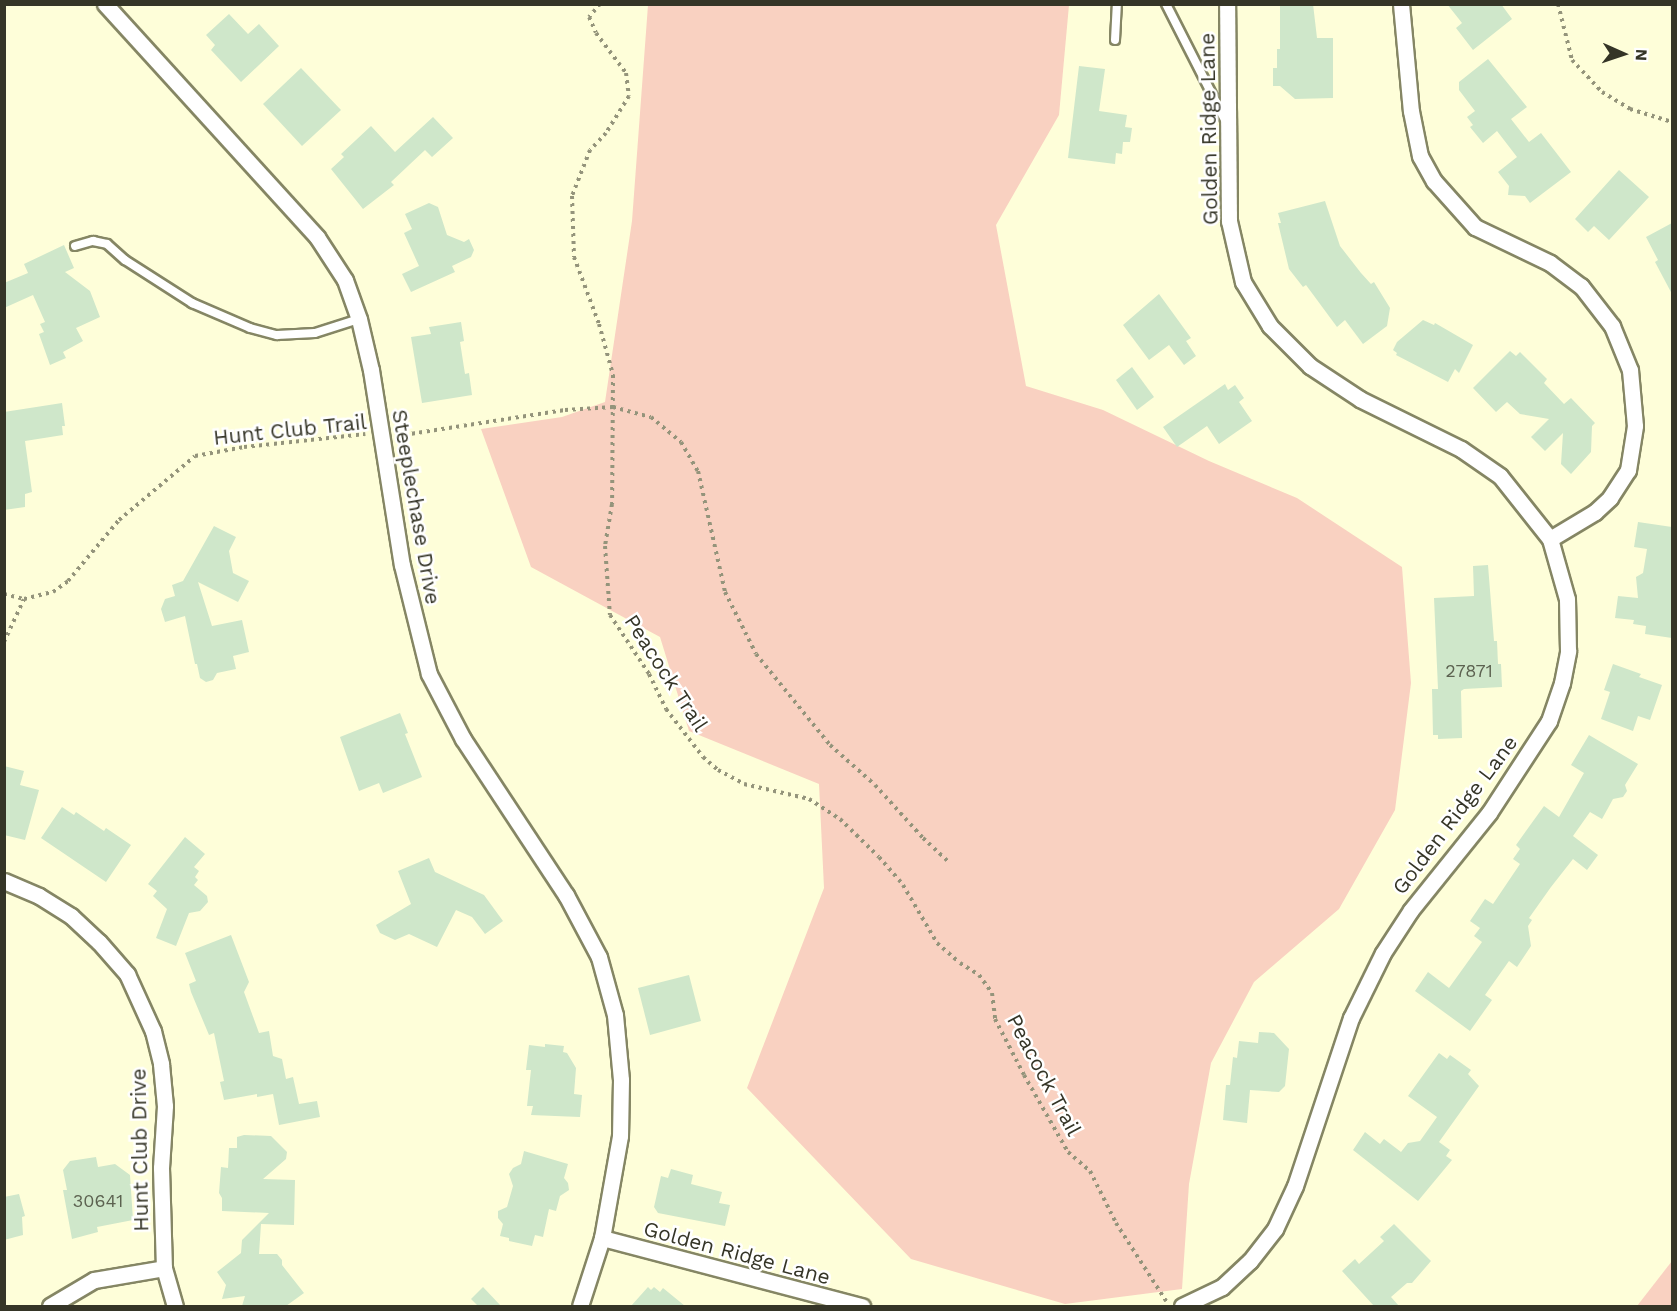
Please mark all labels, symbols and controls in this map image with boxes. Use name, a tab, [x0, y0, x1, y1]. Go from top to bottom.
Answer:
north arrow	[1593, 24, 1653, 84]
street label: Golden Ridge Lane	[1195, 33, 1223, 225]
text: N	[1632, 49, 1651, 61]
street label: Steeplechase Drive	[386, 408, 446, 606]
street label: Hunt Club Trail	[212, 409, 368, 451]
street label: Peacock Trail	[619, 609, 713, 737]
house number: 27871	[1445, 660, 1493, 682]
street label: Golden Ridge Lane	[1387, 731, 1523, 899]
street label: Peacock Trail	[1001, 1009, 1087, 1141]
street label: Hunt Club Drive	[126, 1068, 154, 1232]
house number: 30641	[73, 1190, 123, 1212]
street label: Golden Ridge Lane	[641, 1216, 833, 1290]

